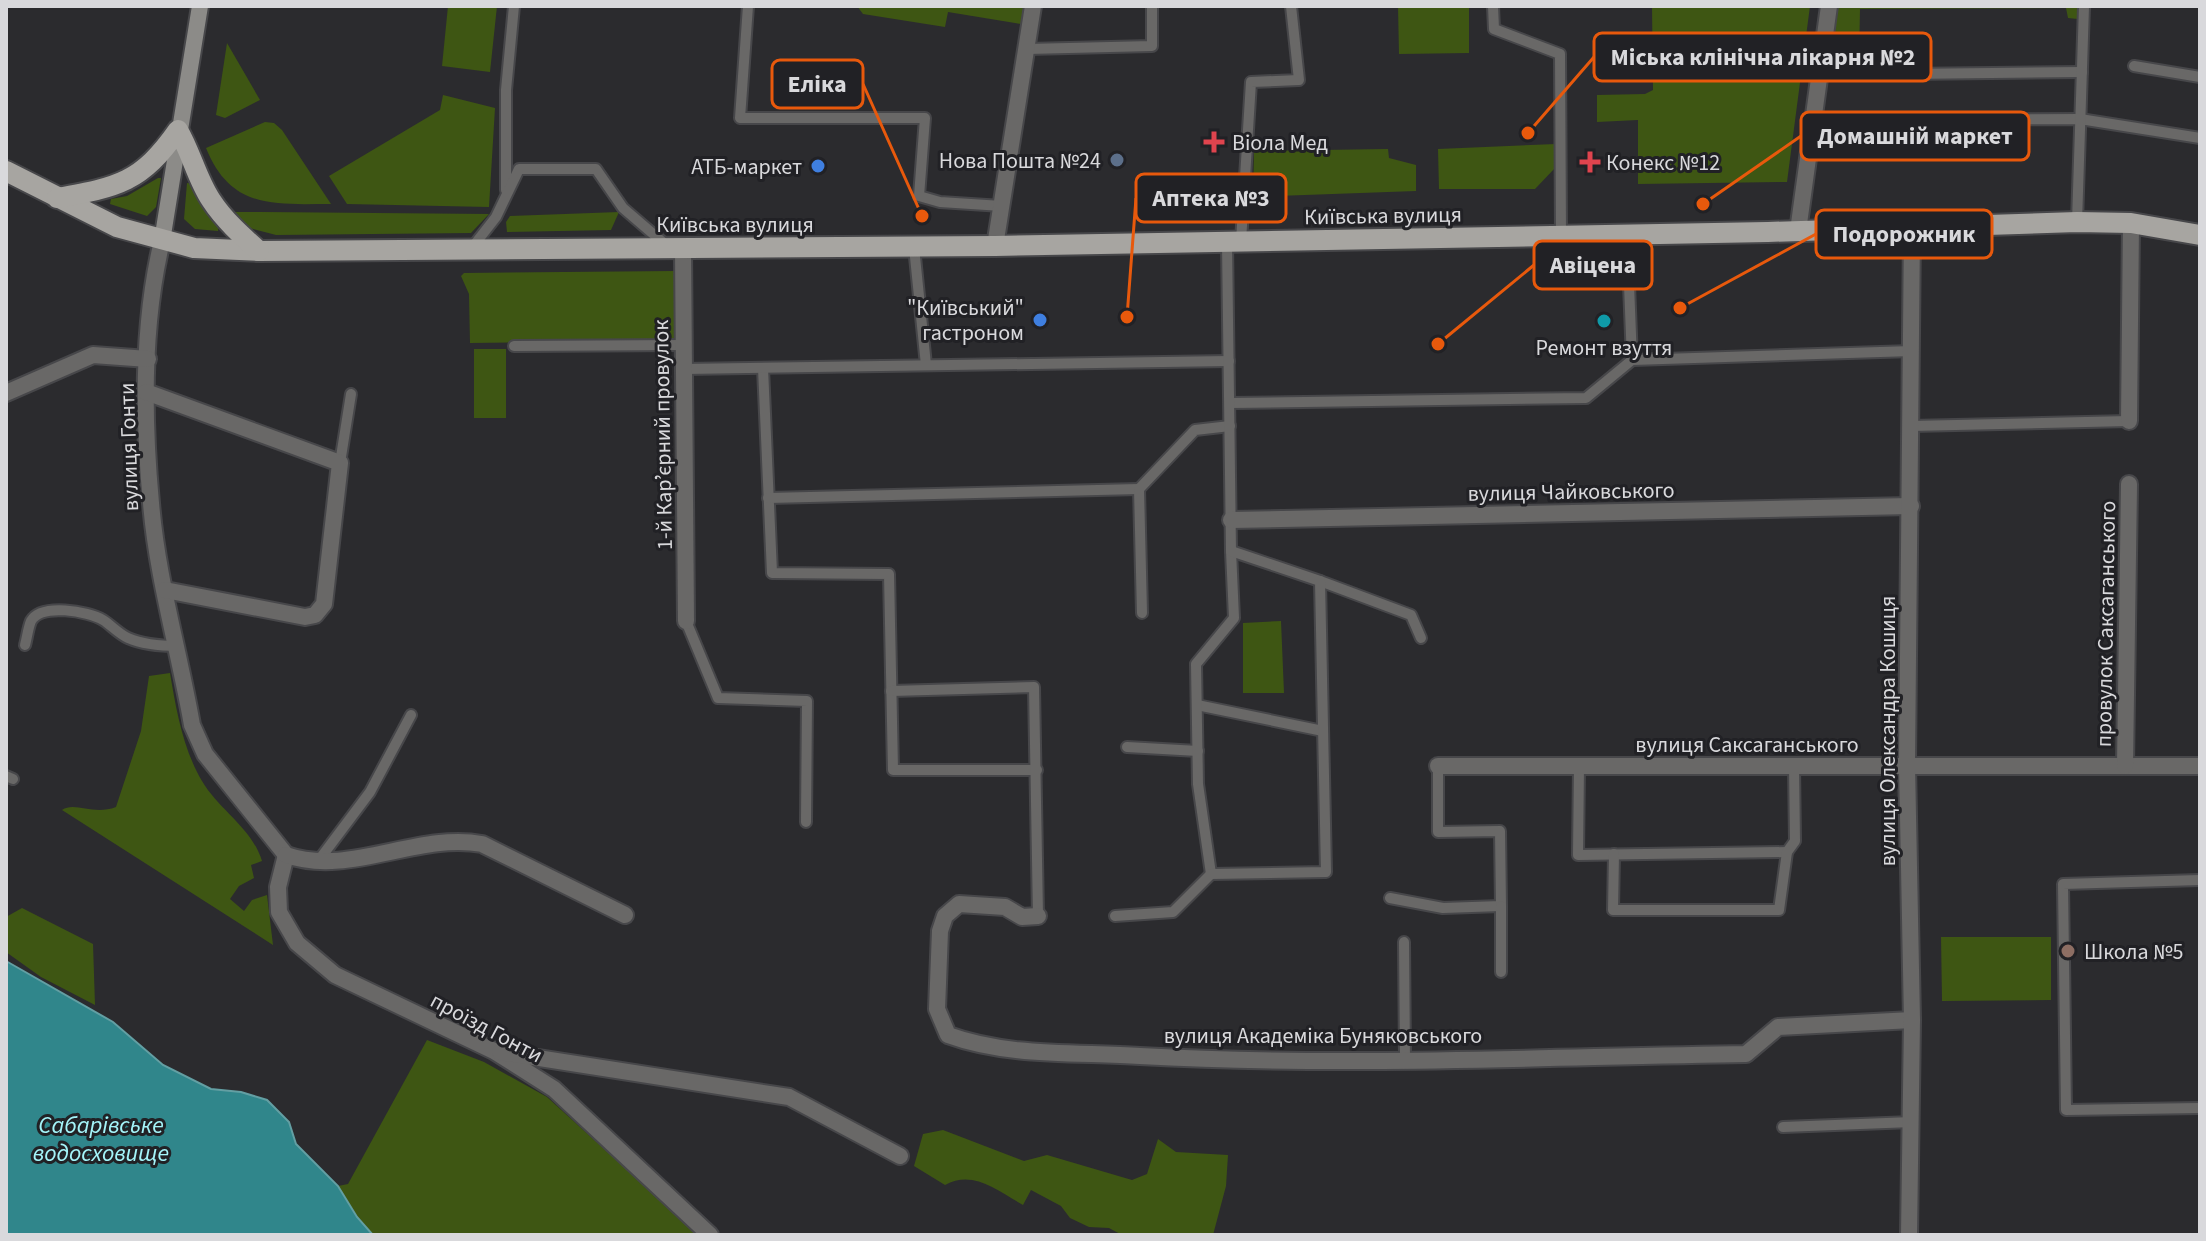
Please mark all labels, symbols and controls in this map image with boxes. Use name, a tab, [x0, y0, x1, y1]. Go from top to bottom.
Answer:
callout: Міська клінічна лікарня №2	[1594, 33, 1931, 81]
text: Міська клінічна лікарня №2	[1610, 40, 1916, 75]
callout: Еліка	[772, 60, 863, 108]
text: Еліка	[787, 67, 847, 102]
callout: Домашній маркет	[1801, 112, 2029, 160]
text: Домашній маркет	[1817, 119, 2013, 154]
place label: Віола Мед	[1232, 127, 1328, 159]
marker: Віола Мед	[1203, 131, 1225, 153]
place label: Нова Пошта №24	[939, 145, 1101, 177]
place label: Конекс №12	[1606, 147, 1720, 179]
place label: АТБ-маркет	[691, 151, 802, 183]
marker: Нова Пошта №24	[1108, 151, 1126, 169]
marker: Конекс №12	[1581, 153, 1599, 171]
marker: АТБ-маркет	[809, 157, 827, 175]
callout: Аптека №3	[1136, 174, 1286, 222]
text: Аптека №3	[1151, 181, 1270, 216]
street label: Київська вулиця	[1304, 199, 1462, 233]
street label: Київська вулиця	[656, 209, 814, 241]
callout: Подорожник	[1816, 210, 1992, 258]
text: Подорожник	[1832, 217, 1976, 252]
callout: Авіцена	[1534, 241, 1652, 289]
text: Авіцена	[1549, 248, 1636, 283]
place label: "Київський" гастроном	[907, 292, 1024, 349]
marker: "Київський" гастроном	[1031, 311, 1049, 329]
marker: Ремонт взуття	[1595, 312, 1613, 330]
street label: 1-й Карʼєрний провулок	[645, 319, 681, 550]
place label: Ремонт взуття	[1536, 332, 1672, 364]
street label: вулиця Гонти	[111, 382, 147, 512]
street label: вулиця Чайковського	[1467, 474, 1675, 510]
street label: провулок Саксаганського	[2088, 500, 2124, 748]
street label: вулиця Олександра Кошиця	[1872, 596, 1904, 866]
street label: вулиця Саксаганського	[1635, 729, 1859, 761]
place label: Школа №5	[2084, 936, 2183, 968]
marker: Школа №5	[2059, 942, 2077, 960]
street label: проїзд Гонти	[425, 985, 549, 1071]
street label: вулиця Академіка Буняковського	[1164, 1020, 1482, 1052]
water label: Сабарівське водосховище	[33, 1108, 169, 1171]

